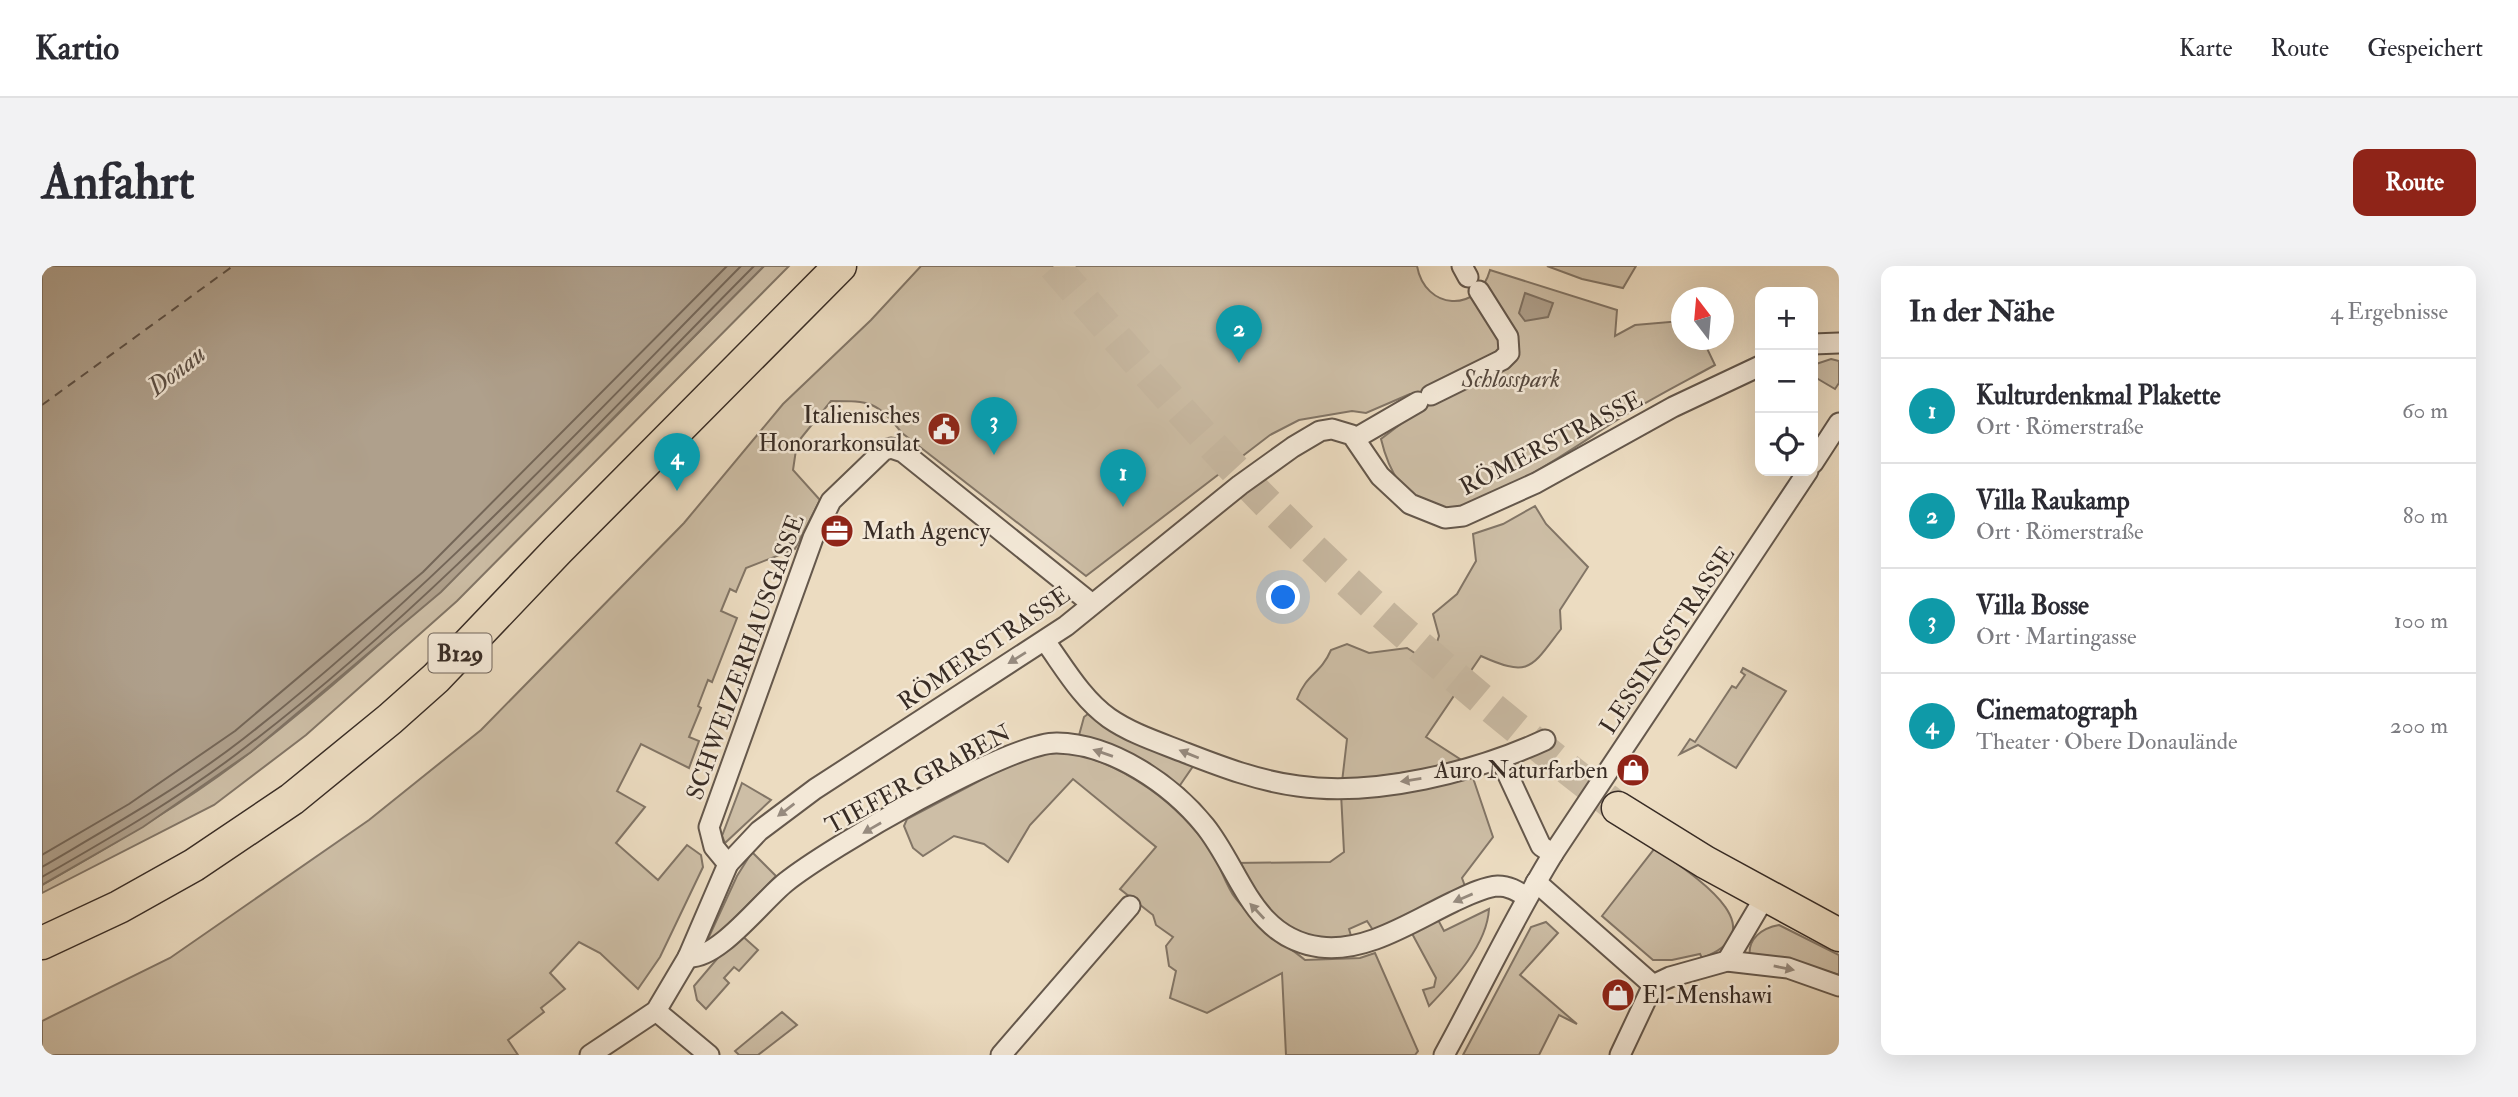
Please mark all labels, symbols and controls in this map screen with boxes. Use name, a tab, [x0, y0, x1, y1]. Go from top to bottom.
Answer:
text: Kartio	[35, 28, 119, 69]
text: Karte	[2179, 33, 2232, 64]
text: Route	[2270, 33, 2329, 64]
text: Gespeichert	[2367, 33, 2483, 64]
button: Route	[2353, 149, 2476, 216]
text: Anfahrt	[42, 152, 194, 213]
north arrow	[1671, 287, 1734, 350]
map controls	[1755, 287, 1818, 476]
button: +	[1755, 287, 1818, 350]
text: In der Nähe	[1909, 293, 2054, 330]
text: 4 Ergebnisse	[2330, 297, 2448, 326]
pin: 2	[1216, 305, 1262, 363]
water label: Donau	[140, 338, 212, 404]
button: −	[1755, 350, 1818, 413]
park label: Schlosspark	[1461, 364, 1560, 395]
text: Kulturdenkmal Plakette	[1976, 380, 2221, 412]
street label: RÖMERSTRASSE	[1455, 384, 1648, 503]
text: 1	[1928, 396, 1936, 425]
text: 60 m	[2402, 396, 2448, 425]
pin: 3	[971, 397, 1017, 455]
place label: Italienisches Honorarkonsulat	[758, 400, 920, 459]
public building icon: Italienisches Honorarkonsulat	[925, 410, 963, 448]
text: Ort · Römerstraße	[1976, 412, 2144, 441]
button: locate	[1755, 413, 1818, 476]
pin: 4	[654, 433, 700, 491]
pin: 1	[1100, 449, 1146, 507]
text: Villa Raukamp	[1976, 485, 2130, 517]
text: 2	[1926, 501, 1938, 530]
text: 80 m	[2403, 501, 2448, 530]
street label: SCHWEIZERHAUSGASSE	[679, 510, 812, 804]
office icon: Math Agency	[818, 512, 856, 550]
place label: Math Agency	[862, 516, 990, 547]
text: Ort · Römerstraße	[1976, 517, 2144, 546]
street label: LESSINGSTRASSE	[1593, 540, 1742, 740]
street label: RÖMERSTRASSE	[892, 579, 1076, 718]
your location	[1266, 580, 1300, 614]
text: Villa Bosse	[1976, 590, 2089, 622]
text: 3	[1928, 606, 1936, 635]
text: 100 m	[2394, 606, 2448, 635]
text: Ort · Martingasse	[1976, 622, 2137, 651]
road number: B129	[428, 634, 492, 672]
one-way arrow	[1008, 652, 1027, 665]
text: Cinematograph	[1976, 695, 2138, 727]
text: 4	[1926, 711, 1938, 740]
text: 200 m	[2390, 711, 2448, 740]
street label: TIEFER GRABEN	[820, 717, 1017, 842]
text: Theater · Obere Donaulände	[1976, 727, 2238, 756]
one-way arrow	[1092, 747, 1113, 758]
one-way arrow	[1178, 748, 1199, 759]
shop icon: Auro Naturfarben	[1614, 751, 1652, 789]
place label: Auro Naturfarben	[1433, 755, 1608, 786]
one-way arrow	[1400, 775, 1422, 786]
one-way arrow	[778, 803, 796, 818]
one-way arrow	[863, 822, 882, 834]
one-way arrow	[1453, 892, 1473, 904]
one-way arrow	[1250, 903, 1266, 920]
one-way arrow	[1773, 963, 1795, 974]
shop icon: El-Menshawi	[1599, 976, 1637, 1014]
place label: El-Menshawi	[1642, 980, 1772, 1011]

